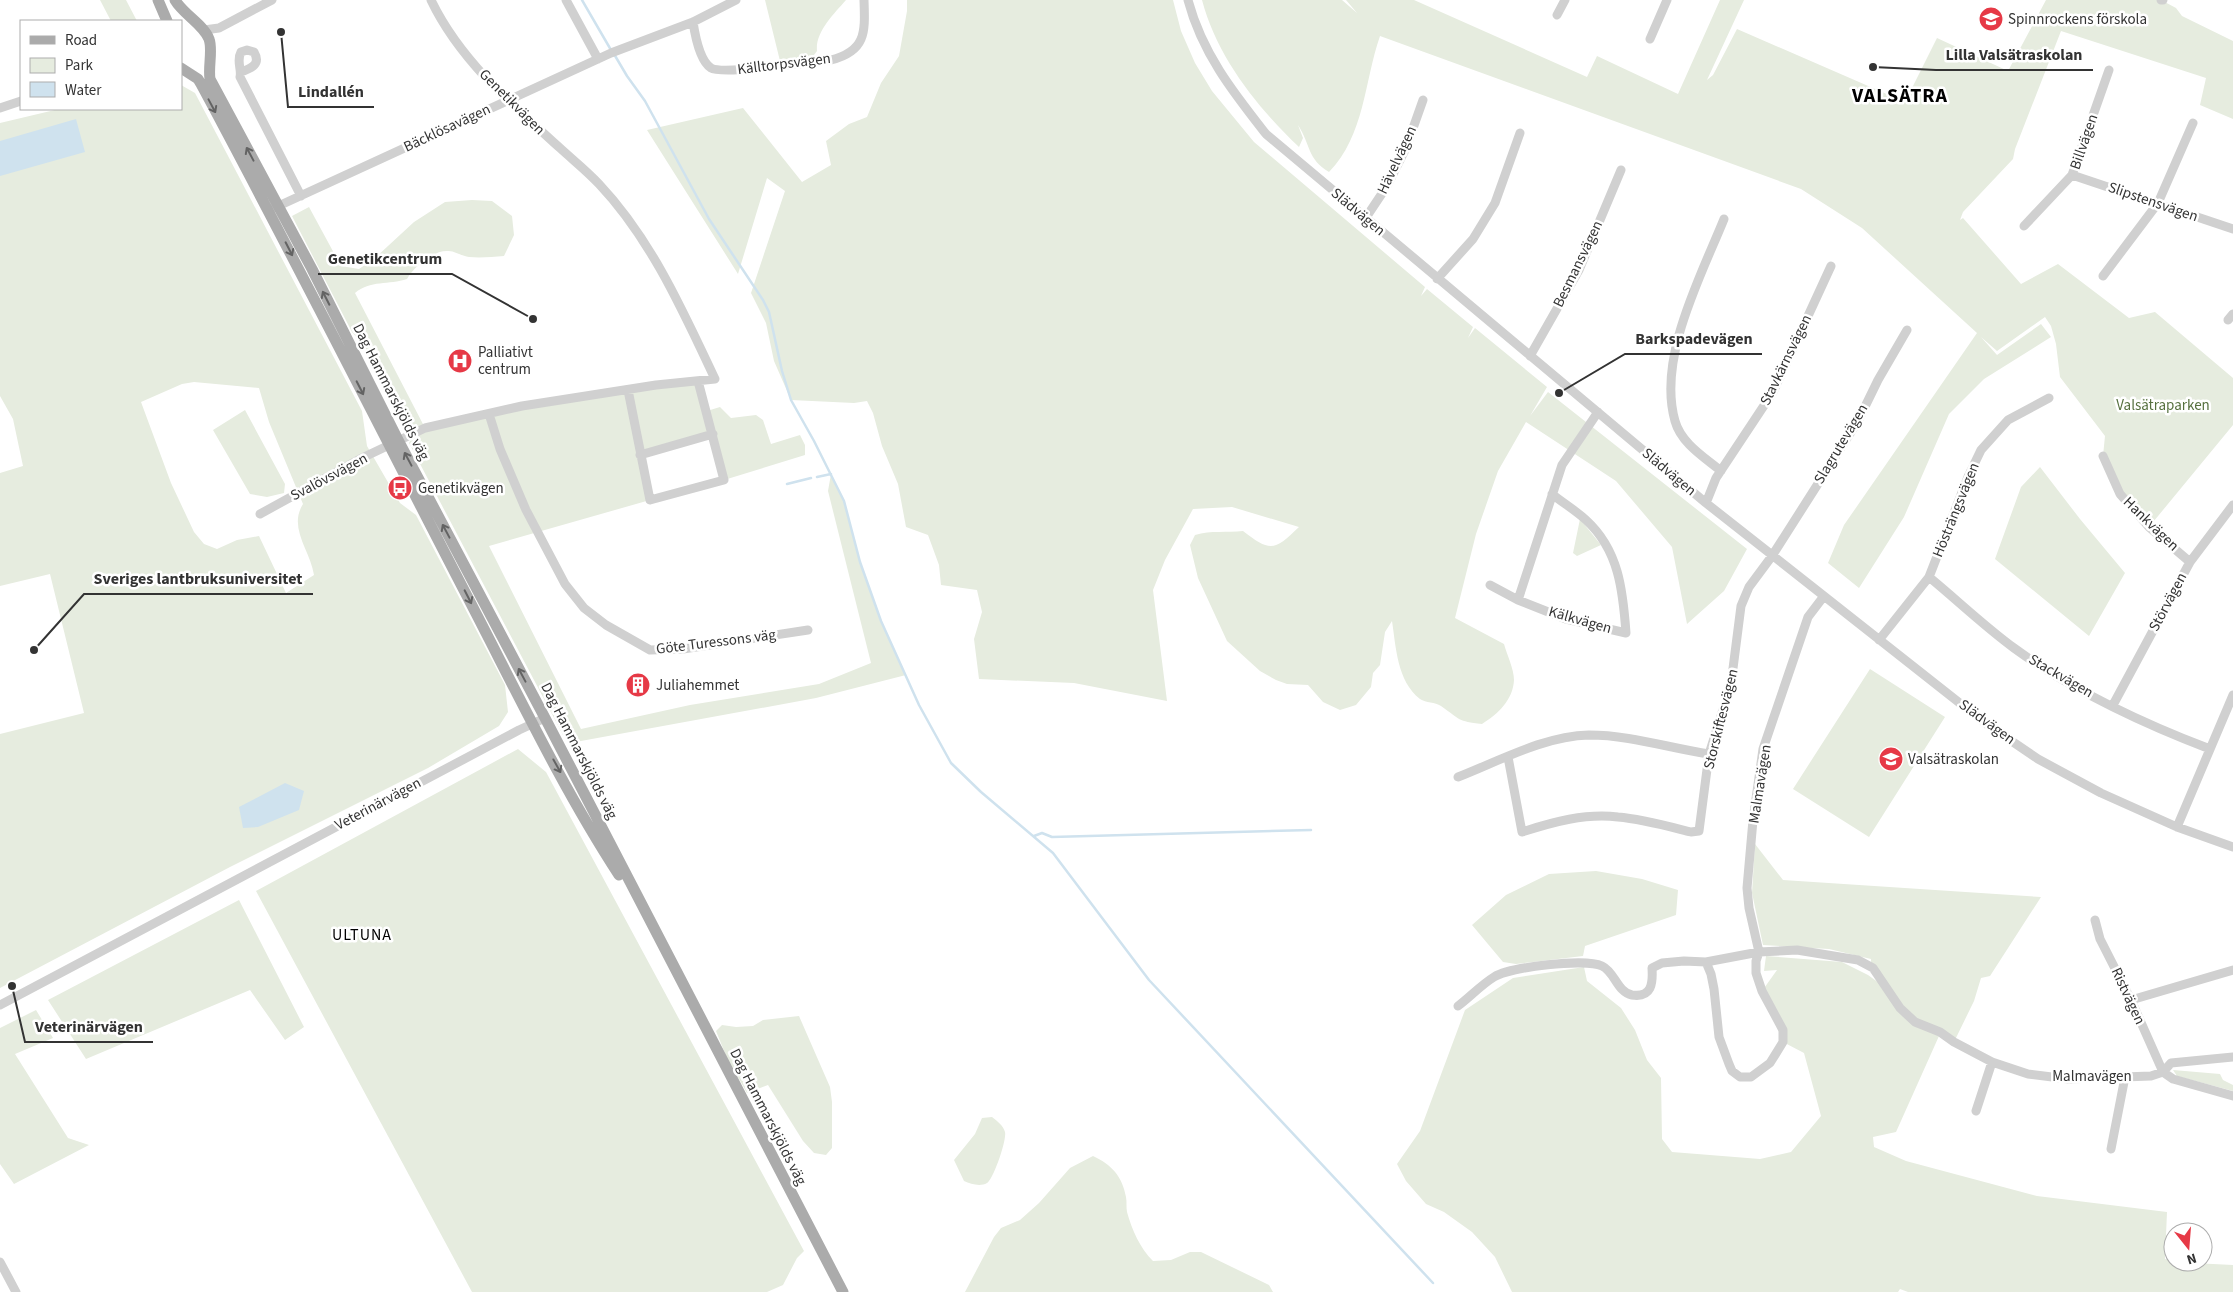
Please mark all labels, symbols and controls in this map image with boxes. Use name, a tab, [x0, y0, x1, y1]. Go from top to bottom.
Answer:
school or university icon: Spinnrockens förskola	[1978, 6, 2004, 32]
place label: Spinnrockens förskola	[2008, 9, 2147, 30]
legend	[20, 20, 182, 110]
text: Road	[65, 30, 97, 51]
callout: Lilla Valsätraskolan	[1936, 39, 2093, 70]
text: Lilla Valsätraskolan	[1946, 44, 2082, 66]
street label: Källtorpsvägen	[736, 48, 832, 80]
text: Park	[65, 55, 94, 76]
street label: Genetikvägen	[474, 64, 550, 140]
callout: Lindallén	[288, 76, 374, 107]
text: Water	[65, 80, 102, 101]
text: Lindallén	[298, 81, 364, 103]
district label: VALSÄTRA	[1851, 82, 1948, 110]
one-way arrow	[208, 98, 218, 112]
street label: Bäcklösavägen	[400, 99, 494, 157]
street label: Billvägen	[2065, 111, 2103, 173]
street label: Hävelvägen	[1372, 123, 1422, 197]
one-way arrow	[245, 147, 254, 162]
street label: Slipstensvägen	[2105, 177, 2201, 227]
street label: Slädvägen	[1326, 183, 1390, 241]
street label: Besmansvägen	[1548, 217, 1608, 311]
one-way arrow	[285, 241, 294, 256]
callout: Genetikcentrum	[318, 243, 452, 274]
text: Genetikcentrum	[328, 248, 442, 270]
one-way arrow	[321, 291, 330, 306]
street label: Stavkärnsvägen	[1755, 311, 1817, 409]
street label: Dag Hammarskjölds väg	[347, 320, 435, 464]
callout: Barkspadevägen	[1625, 323, 1762, 354]
text: Barkspadevägen	[1635, 328, 1753, 350]
place label: Palliativt centrum	[478, 342, 533, 380]
hospital icon: Palliativt centrum	[447, 348, 473, 374]
one-way arrow	[356, 380, 365, 395]
park label: Valsätraparken	[2116, 395, 2210, 416]
street label: Slagrutevägen	[1809, 400, 1873, 488]
street label: Slädvägen	[1637, 443, 1701, 501]
street label: Svalövsvägen	[287, 448, 371, 506]
one-way arrow	[403, 452, 413, 467]
street label: Hösträngsvägen	[1927, 459, 1985, 561]
bus stop icon: Genetikvägen	[387, 475, 413, 501]
place label: Genetikvägen	[418, 478, 504, 499]
street label: Hankvägen	[2118, 492, 2184, 556]
one-way arrow	[441, 524, 450, 539]
callout: Sveriges lantbruksuniversitet	[84, 563, 313, 594]
text: Sveriges lantbruksuniversitet	[94, 568, 302, 590]
street label: Störvägen	[2144, 569, 2192, 635]
one-way arrow	[463, 590, 473, 605]
street label: Kälkvägen	[1546, 601, 1614, 639]
street label: Göte Turessons väg	[655, 624, 777, 660]
street label: Stackvägen	[2025, 649, 2097, 703]
one-way arrow	[517, 667, 527, 682]
street label: Storskiftesvägen	[1698, 667, 1744, 771]
building icon: Juliahemmet	[625, 672, 651, 698]
place label: Juliahemmet	[656, 675, 739, 696]
street label: Dag Hammarskjölds väg	[535, 679, 623, 823]
street label: Slädvägen	[1955, 694, 2019, 750]
street label: Malmavägen	[1743, 743, 1777, 825]
school or university icon: Valsätraskolan	[1878, 746, 1904, 772]
place label: Valsätraskolan	[1908, 749, 1999, 770]
one-way arrow	[552, 758, 562, 773]
street label: Veterinärvägen	[331, 773, 425, 835]
district label: ULTUNA	[332, 924, 392, 946]
street label: Ristvägen	[2106, 964, 2150, 1028]
callout: Veterinärvägen	[25, 1011, 153, 1042]
text: Veterinärvägen	[34, 1016, 143, 1038]
street label: Dag Hammarskjölds väg	[724, 1045, 812, 1189]
street label: Malmavägen	[2052, 1066, 2132, 1087]
north arrow	[2163, 1222, 2213, 1272]
text: N	[2184, 1248, 2199, 1269]

